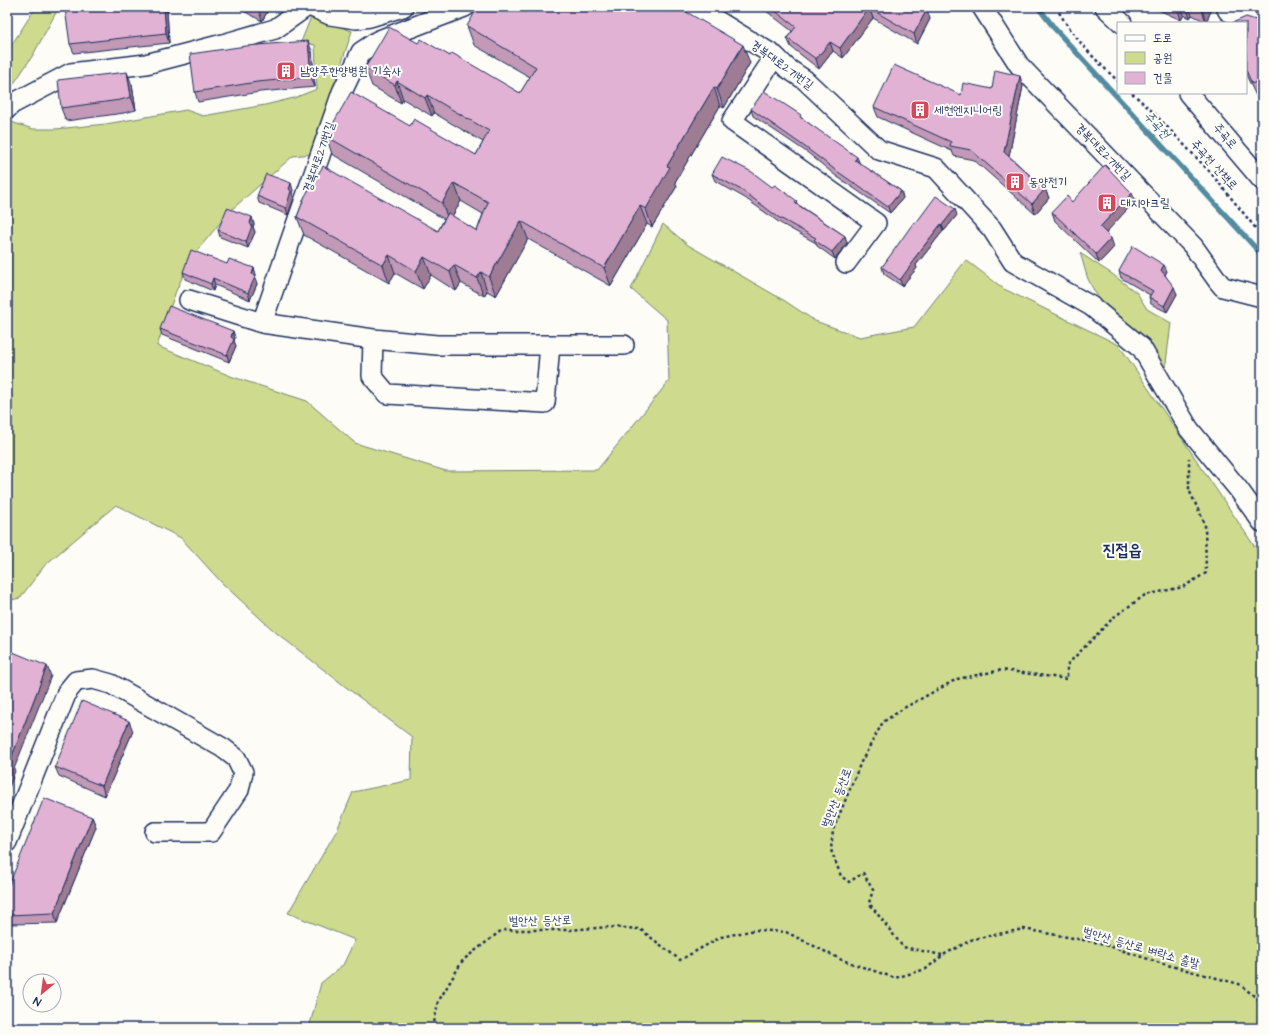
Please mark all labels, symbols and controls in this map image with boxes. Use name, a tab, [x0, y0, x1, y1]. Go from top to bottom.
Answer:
legend	[1117, 22, 1247, 94]
text: 도로	[1153, 30, 1172, 47]
street label: 경복대로271번길	[747, 36, 817, 94]
text: 공원	[1153, 50, 1172, 67]
building icon: 남양주한양병원 기숙사	[275, 60, 297, 82]
place label: 남양주한양병원 기숙사	[300, 63, 401, 80]
text: 건물	[1153, 70, 1173, 87]
building icon: 세현엔지니어링	[909, 99, 931, 121]
place label: 세현엔지니어링	[934, 102, 1002, 119]
water label: 주곡천	[1140, 107, 1175, 144]
street label: 경복대로271번길	[299, 119, 339, 195]
street label: 주곡로	[1209, 119, 1241, 153]
street label: 경복대로271번길	[1071, 120, 1135, 185]
street label: 주곡천 산책로	[1187, 136, 1241, 194]
building icon: 동양전기	[1004, 171, 1026, 193]
place label: 동양전기	[1029, 174, 1068, 191]
building icon: 대지아크릴	[1096, 192, 1118, 214]
place label: 대지아크릴	[1121, 195, 1170, 212]
district label: 진접읍	[1103, 539, 1141, 561]
street label: 벌안산 등산로	[818, 766, 856, 830]
street label: 벌안산 등산로	[508, 912, 572, 930]
street label: 벌안산 등산로 벼락소 출발	[1081, 923, 1202, 973]
north arrow	[22, 973, 62, 1013]
text: N	[31, 993, 44, 1010]

